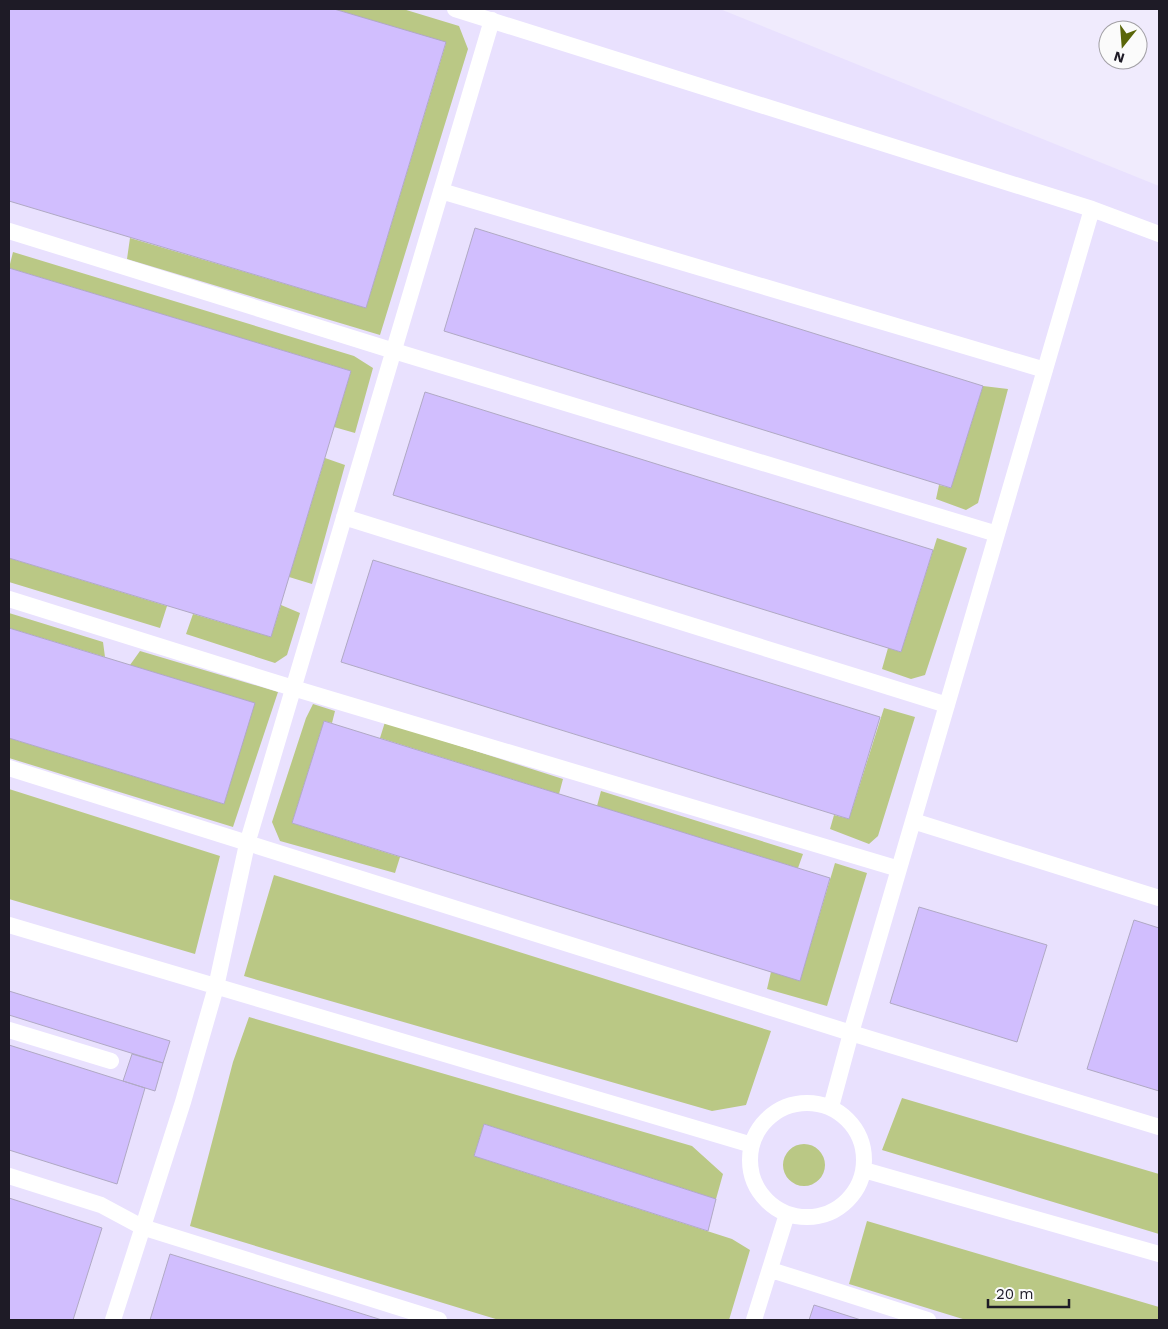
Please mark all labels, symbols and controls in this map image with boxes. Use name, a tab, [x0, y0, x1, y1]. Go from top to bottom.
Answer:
north arrow	[1098, 20, 1148, 70]
text: N	[1112, 48, 1126, 67]
scale bar	[988, 1276, 1069, 1308]
text: 20 m	[996, 1285, 1034, 1303]

